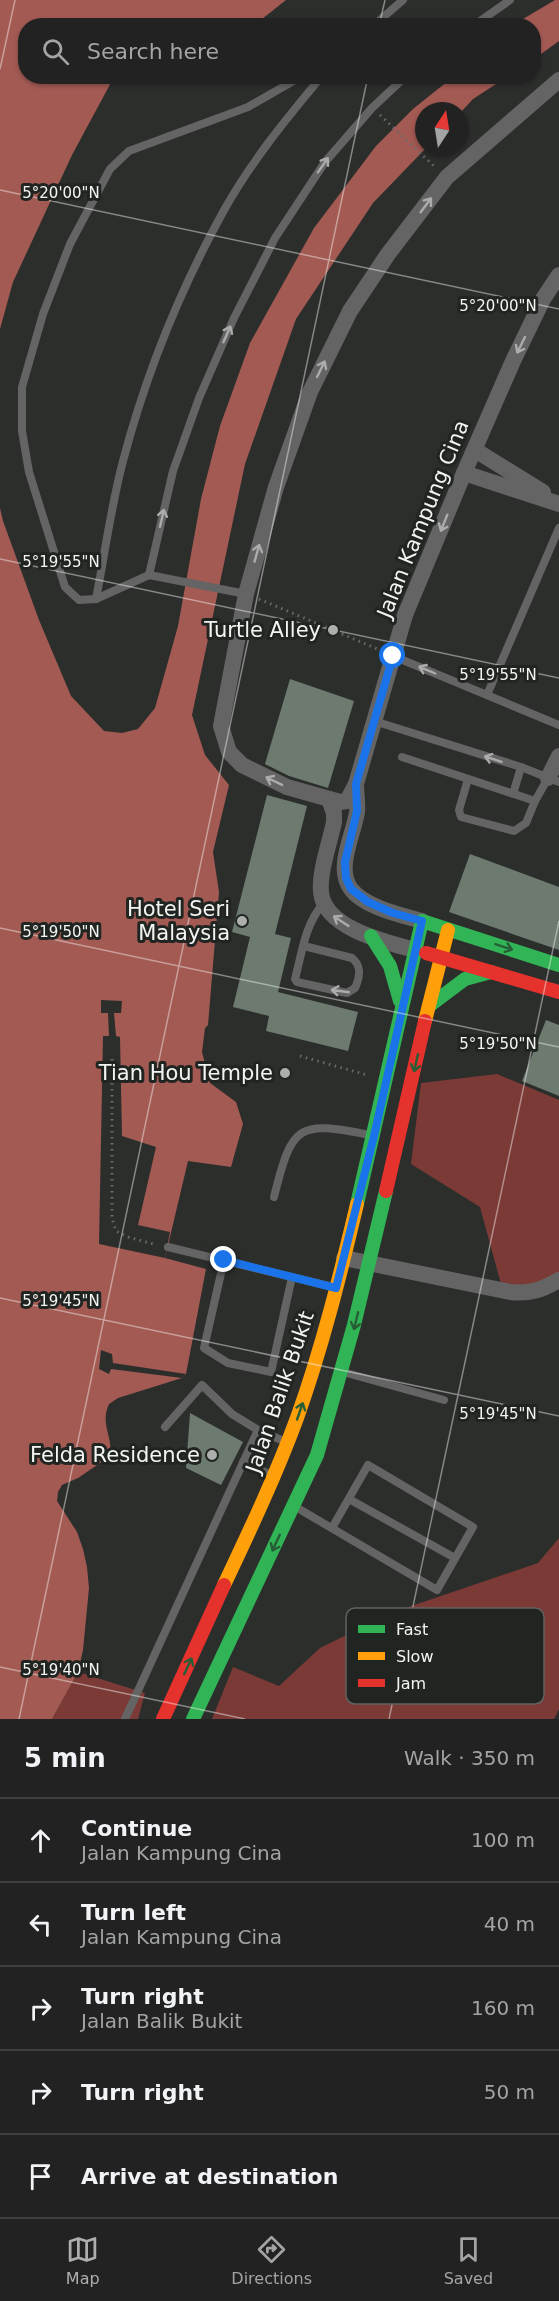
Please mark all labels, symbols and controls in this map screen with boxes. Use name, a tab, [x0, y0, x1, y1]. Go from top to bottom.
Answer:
search box	[18, 18, 541, 84]
icon: search	[39, 35, 72, 68]
text: Search here	[87, 39, 219, 64]
north arrow	[415, 102, 469, 156]
one-way arrow	[317, 158, 330, 174]
text: 5°20'00"N	[22, 184, 100, 202]
one-way arrow	[419, 197, 432, 213]
text: 5°20'00"N	[459, 297, 537, 315]
one-way arrow	[222, 326, 233, 344]
one-way arrow	[515, 335, 526, 353]
one-way arrow	[316, 361, 328, 379]
street label: Jalan Kampung Cina	[372, 417, 474, 623]
one-way arrow	[157, 508, 169, 527]
one-way arrow	[437, 514, 448, 532]
one-way arrow	[252, 544, 263, 563]
text: 5°19'55"N	[22, 553, 100, 571]
place label: Turtle Alley	[203, 618, 321, 642]
marker: Turtle Alley	[326, 623, 340, 637]
route start	[379, 642, 405, 668]
one-way arrow	[419, 664, 437, 675]
text: 5°19'55"N	[459, 666, 537, 684]
one-way arrow	[484, 752, 503, 763]
one-way arrow	[265, 774, 283, 786]
place label: Hotel Seri Malaysia	[127, 897, 230, 945]
marker: Hotel Seri Malaysia	[235, 914, 249, 928]
one-way arrow	[333, 915, 350, 927]
text: 5°19'50"N	[22, 923, 100, 941]
one-way arrow	[494, 942, 513, 953]
one-way arrow	[331, 985, 350, 996]
text: 5°19'50"N	[459, 1035, 537, 1053]
one-way arrow	[410, 1053, 422, 1072]
place label: Tian Hou Temple	[98, 1061, 273, 1085]
marker: Tian Hou Temple	[278, 1066, 292, 1080]
route end	[210, 1246, 236, 1272]
text: 5°19'45"N	[22, 1292, 100, 1310]
street label: Jalan Balik Bukit	[240, 1308, 319, 1478]
one-way arrow	[349, 1311, 361, 1330]
one-way arrow	[295, 1402, 306, 1421]
text: 5°19'45"N	[459, 1405, 537, 1423]
place label: Felda Residence	[30, 1443, 200, 1467]
marker: Felda Residence	[205, 1448, 219, 1462]
one-way arrow	[270, 1534, 282, 1552]
legend	[346, 1608, 544, 1704]
text: Fast	[396, 1620, 428, 1639]
text: Slow	[396, 1647, 433, 1666]
one-way arrow	[182, 1657, 194, 1675]
text: 5°19'40"N	[22, 1661, 100, 1679]
text: Jam	[395, 1674, 426, 1693]
text: 5 min	[24, 1743, 106, 1773]
text: Walk · 350 m	[404, 1746, 535, 1770]
text: Continue	[81, 1816, 192, 1841]
icon: ahead	[24, 1824, 57, 1857]
text: 100 m	[471, 1828, 535, 1852]
text: Jalan Kampung Cina	[81, 1841, 282, 1865]
text: Turn left	[81, 1900, 186, 1925]
icon: left	[24, 1908, 57, 1941]
text: 40 m	[484, 1912, 535, 1936]
text: Jalan Kampung Cina	[81, 1925, 282, 1949]
text: Turn right	[81, 1984, 204, 2009]
icon: right	[24, 1992, 57, 2025]
text: 160 m	[471, 1996, 535, 2020]
text: Jalan Balik Bukit	[81, 2009, 242, 2033]
icon: right	[24, 2076, 57, 2109]
text: Turn right	[81, 2080, 204, 2105]
text: 50 m	[484, 2080, 535, 2104]
icon: arrive	[24, 2160, 57, 2193]
text: Arrive at destination	[81, 2164, 338, 2189]
tab: Map	[66, 2233, 100, 2288]
tab: Directions	[231, 2233, 312, 2288]
tab: Saved	[444, 2233, 493, 2288]

